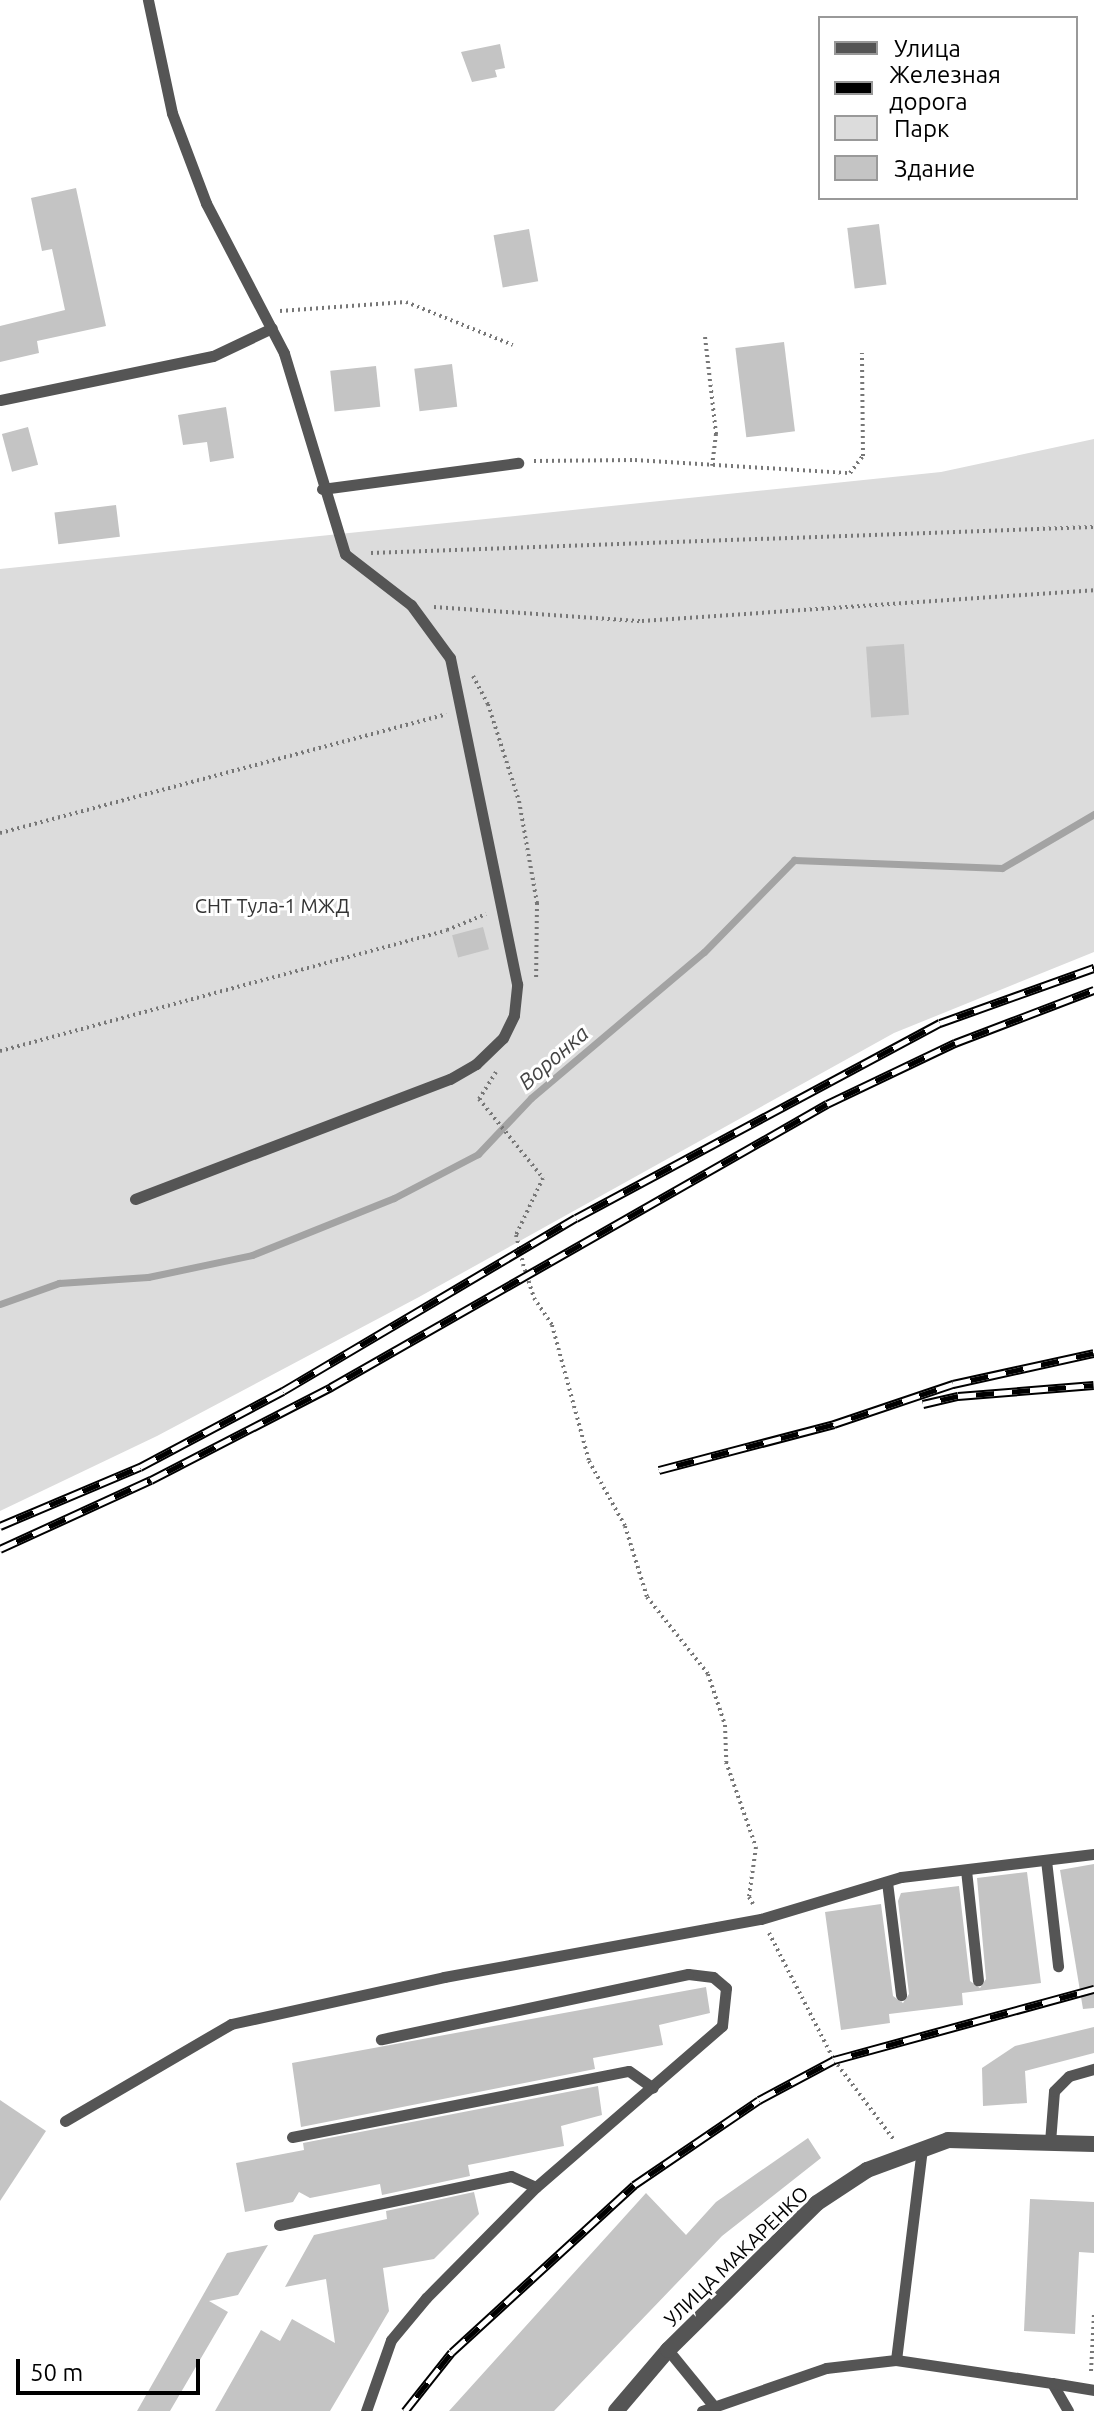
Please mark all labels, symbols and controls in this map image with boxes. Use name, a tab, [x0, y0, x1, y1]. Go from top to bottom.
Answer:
legend	[818, 16, 1078, 200]
text: Улица	[894, 35, 961, 62]
text: Железная дорога	[889, 61, 1001, 115]
text: Парк	[894, 115, 949, 142]
text: Здание	[894, 155, 975, 182]
park label: СНТ Тула-1 МЖД	[195, 893, 349, 917]
water label: Воронка	[513, 1019, 593, 1095]
street label: УЛИЦА МАКАРЕНКО	[659, 2181, 813, 2331]
scale bar	[20, 2343, 204, 2393]
text: 50 m	[30, 2359, 83, 2386]

